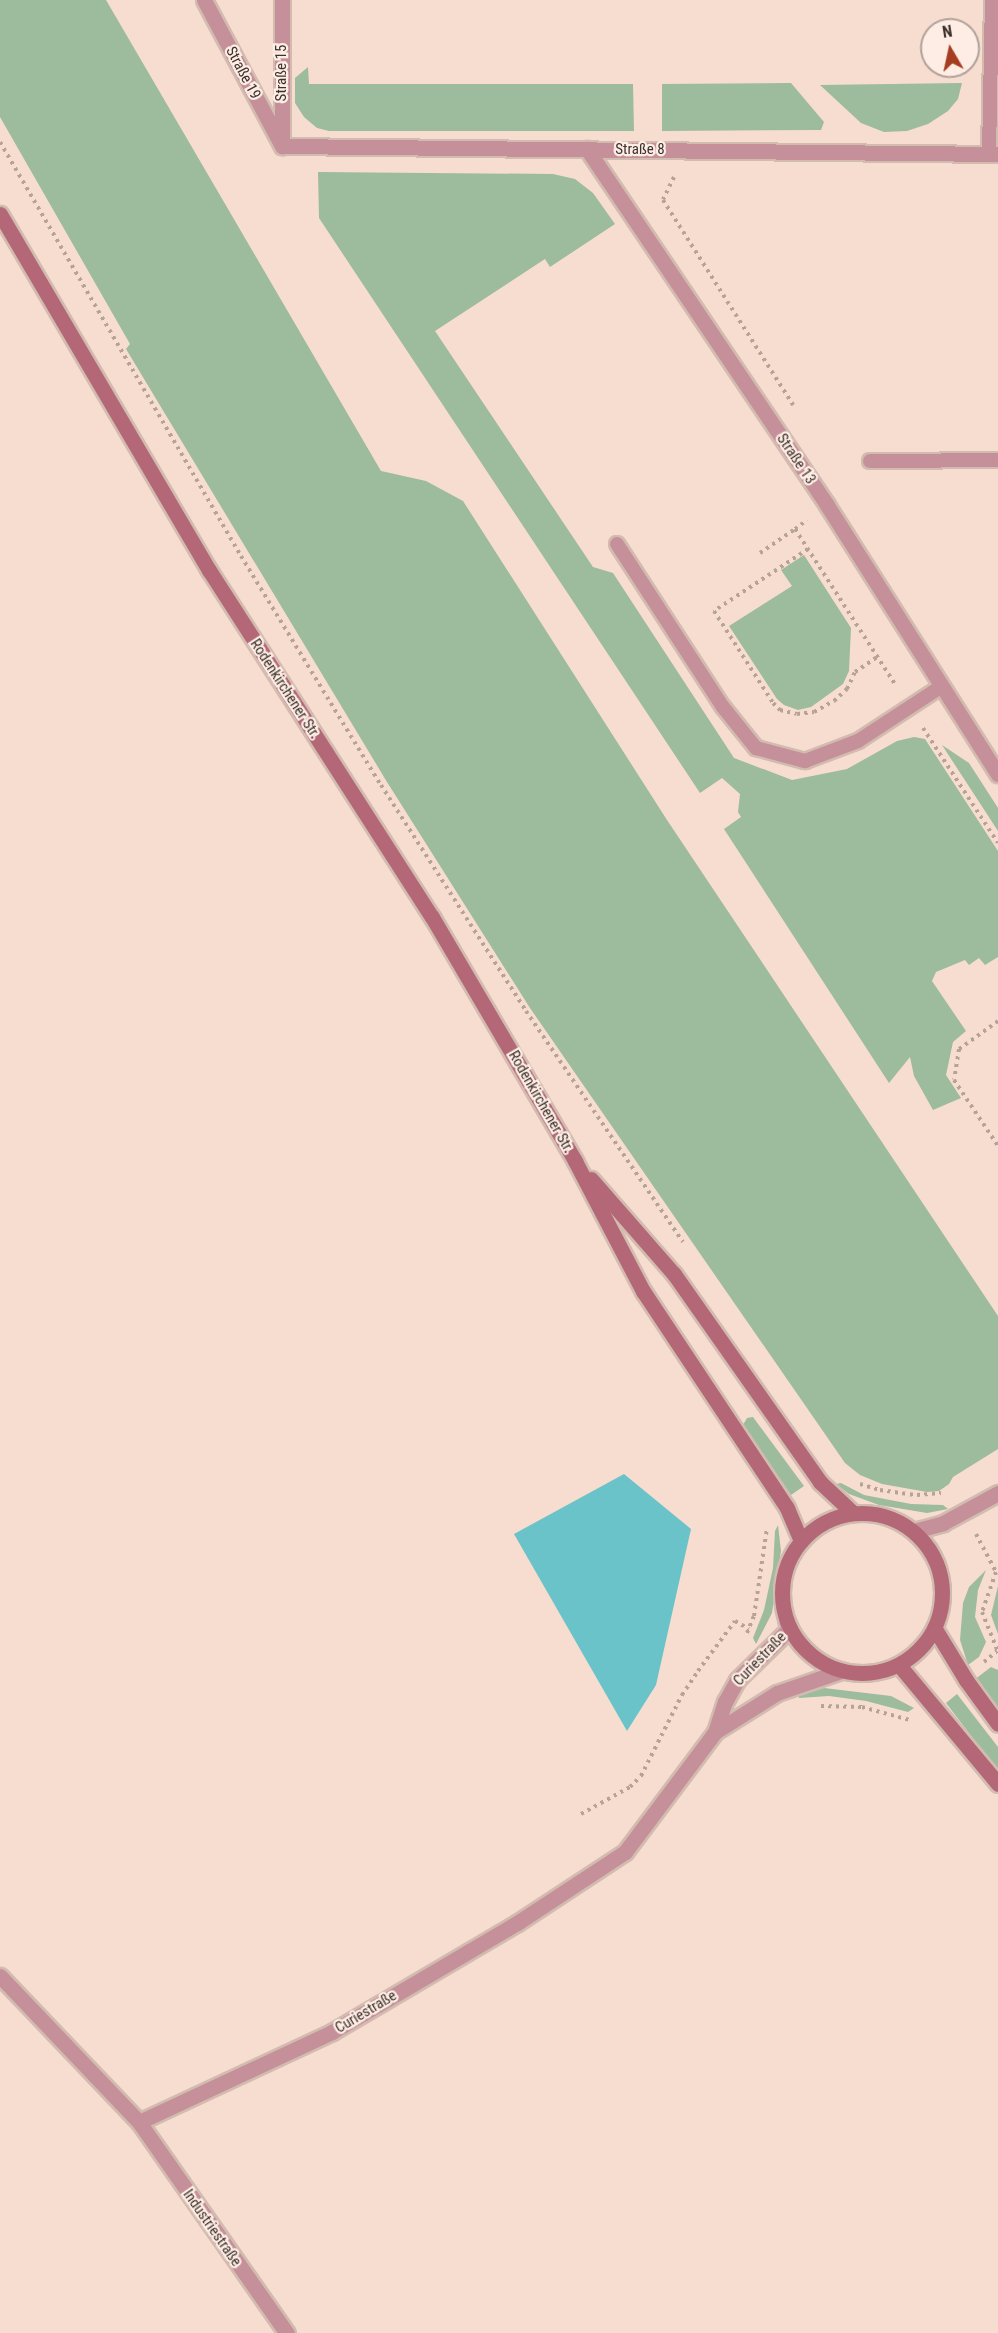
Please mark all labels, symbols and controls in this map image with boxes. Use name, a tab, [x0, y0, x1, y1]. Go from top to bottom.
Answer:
north arrow	[920, 18, 980, 78]
text: N	[941, 22, 954, 42]
street label: Straße 19	[222, 44, 264, 102]
street label: Straße 15	[273, 45, 291, 101]
street label: Straße 8	[615, 141, 665, 159]
street label: Straße 13	[773, 430, 819, 488]
street label: Rodenkirchener Str.	[246, 636, 324, 742]
street label: Rodenkirchener Str.	[504, 1048, 578, 1156]
street label: Curiestraße	[730, 1628, 790, 1690]
street label: Curiestraße	[332, 1987, 400, 2037]
street label: Industriestraße	[179, 2186, 245, 2270]

